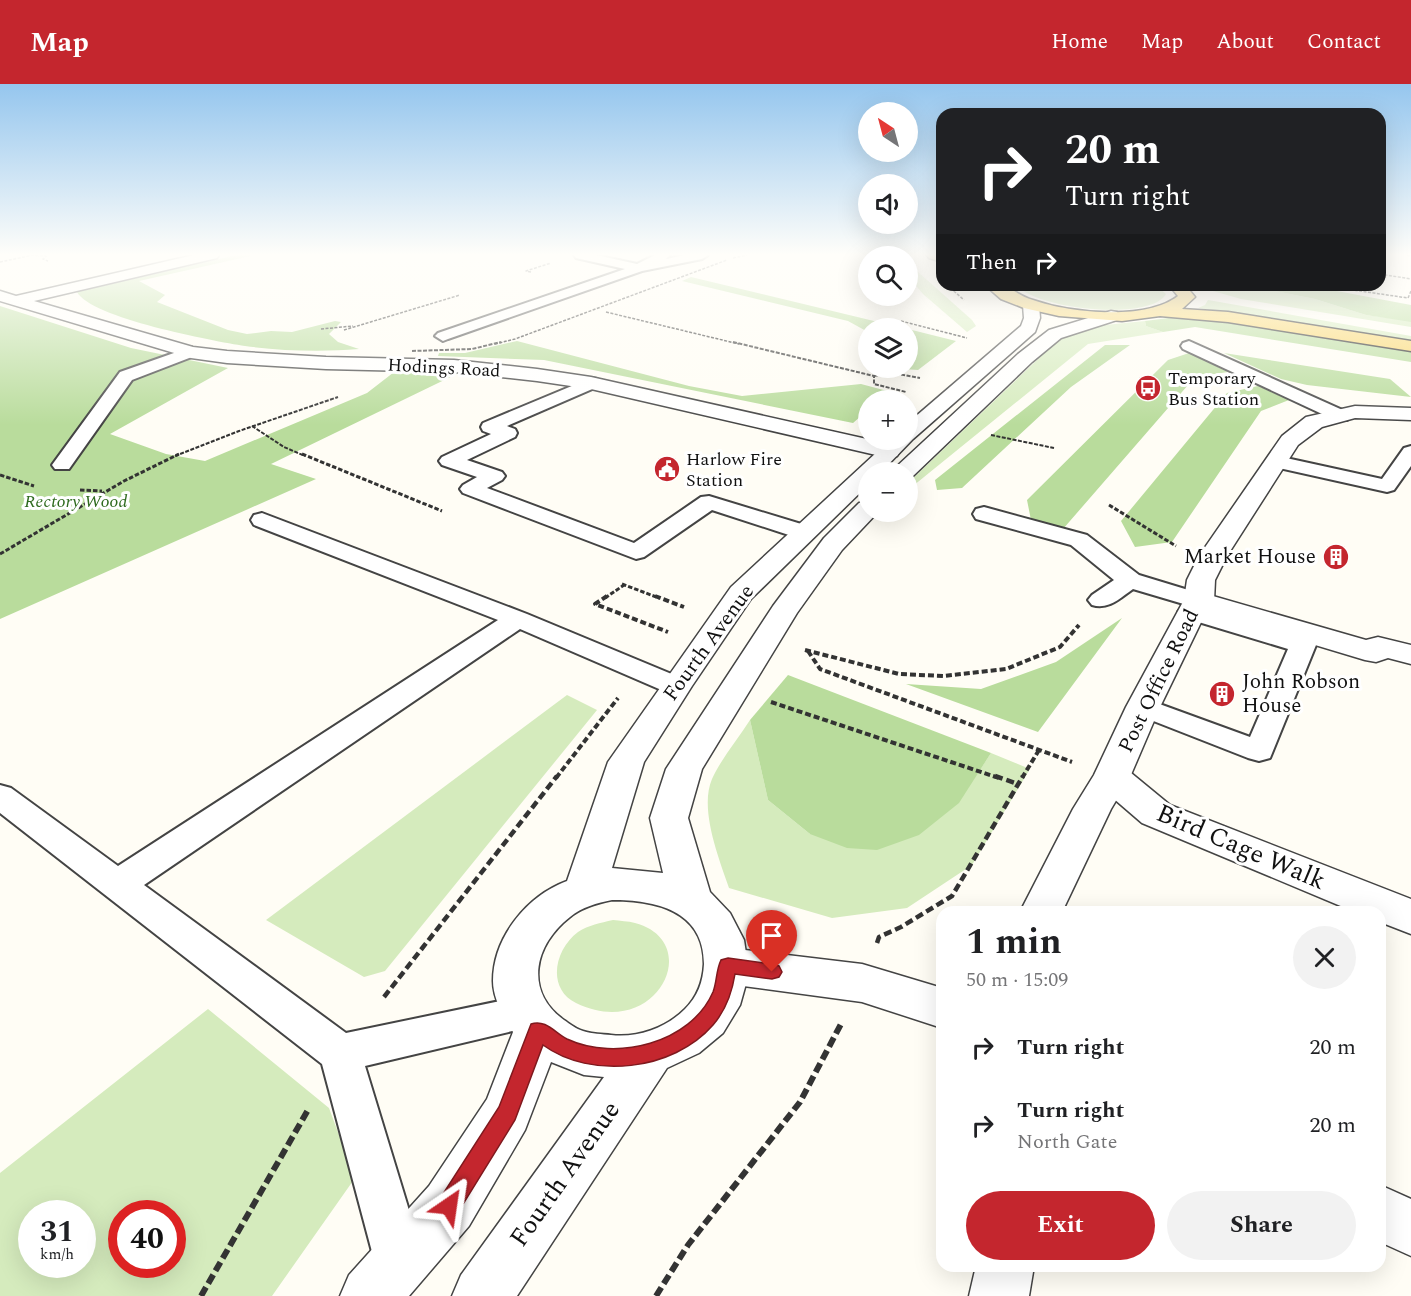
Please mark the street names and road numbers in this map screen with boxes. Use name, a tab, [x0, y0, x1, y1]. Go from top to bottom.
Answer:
street label: Hodings Road	[387, 352, 501, 384]
street label: Fourth Avenue	[656, 578, 762, 708]
street label: Post Office Road	[1110, 604, 1208, 758]
street label: Bird Cage Walk	[1150, 793, 1332, 901]
street label: Fourth Avenue	[500, 1093, 630, 1255]

